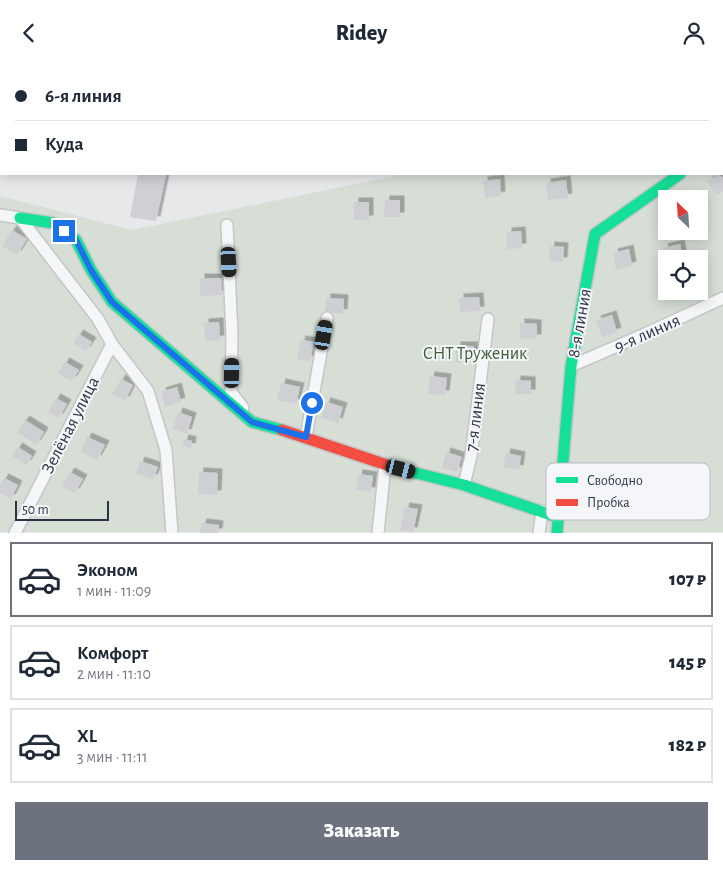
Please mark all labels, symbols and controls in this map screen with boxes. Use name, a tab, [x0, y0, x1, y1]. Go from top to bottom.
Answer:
icon: back	[15, 19, 43, 47]
icon: person	[680, 19, 708, 47]
text: Ridey	[336, 22, 387, 44]
text: 6-я линия	[45, 87, 122, 106]
text: Куда	[45, 135, 84, 154]
north arrow	[658, 190, 708, 240]
map controls	[658, 190, 708, 300]
route end	[53, 220, 75, 242]
car	[220, 247, 237, 277]
button: locate	[658, 250, 708, 300]
street label: 8-я линия	[565, 287, 595, 359]
street label: 9-я линия	[612, 311, 683, 356]
car	[314, 319, 333, 351]
park label: СНТ Труженик	[423, 345, 528, 363]
car	[224, 358, 239, 388]
street label: Зелёная улица	[39, 374, 103, 477]
street label: 7-я линия	[463, 382, 489, 452]
route start	[301, 392, 323, 414]
car	[384, 458, 417, 480]
legend	[546, 463, 710, 520]
text: Свободно	[587, 474, 643, 488]
text: Пробка	[587, 496, 630, 510]
scale bar	[15, 497, 109, 521]
text: 50 m	[22, 503, 49, 517]
icon: car	[17, 557, 62, 602]
text: Эконом	[77, 561, 138, 580]
text: 107 ₽	[669, 570, 706, 589]
text: 1 мин · 11:09	[77, 583, 151, 599]
icon: car	[17, 640, 62, 685]
text: Комфорт	[77, 644, 148, 663]
text: 145 ₽	[669, 653, 706, 672]
text: 2 мин · 11:10	[77, 666, 151, 682]
icon: car	[17, 723, 62, 768]
text: XL	[77, 727, 97, 746]
text: 182 ₽	[668, 736, 706, 755]
text: 3 мин · 11:11	[77, 749, 147, 765]
button: Заказать	[15, 802, 708, 860]

